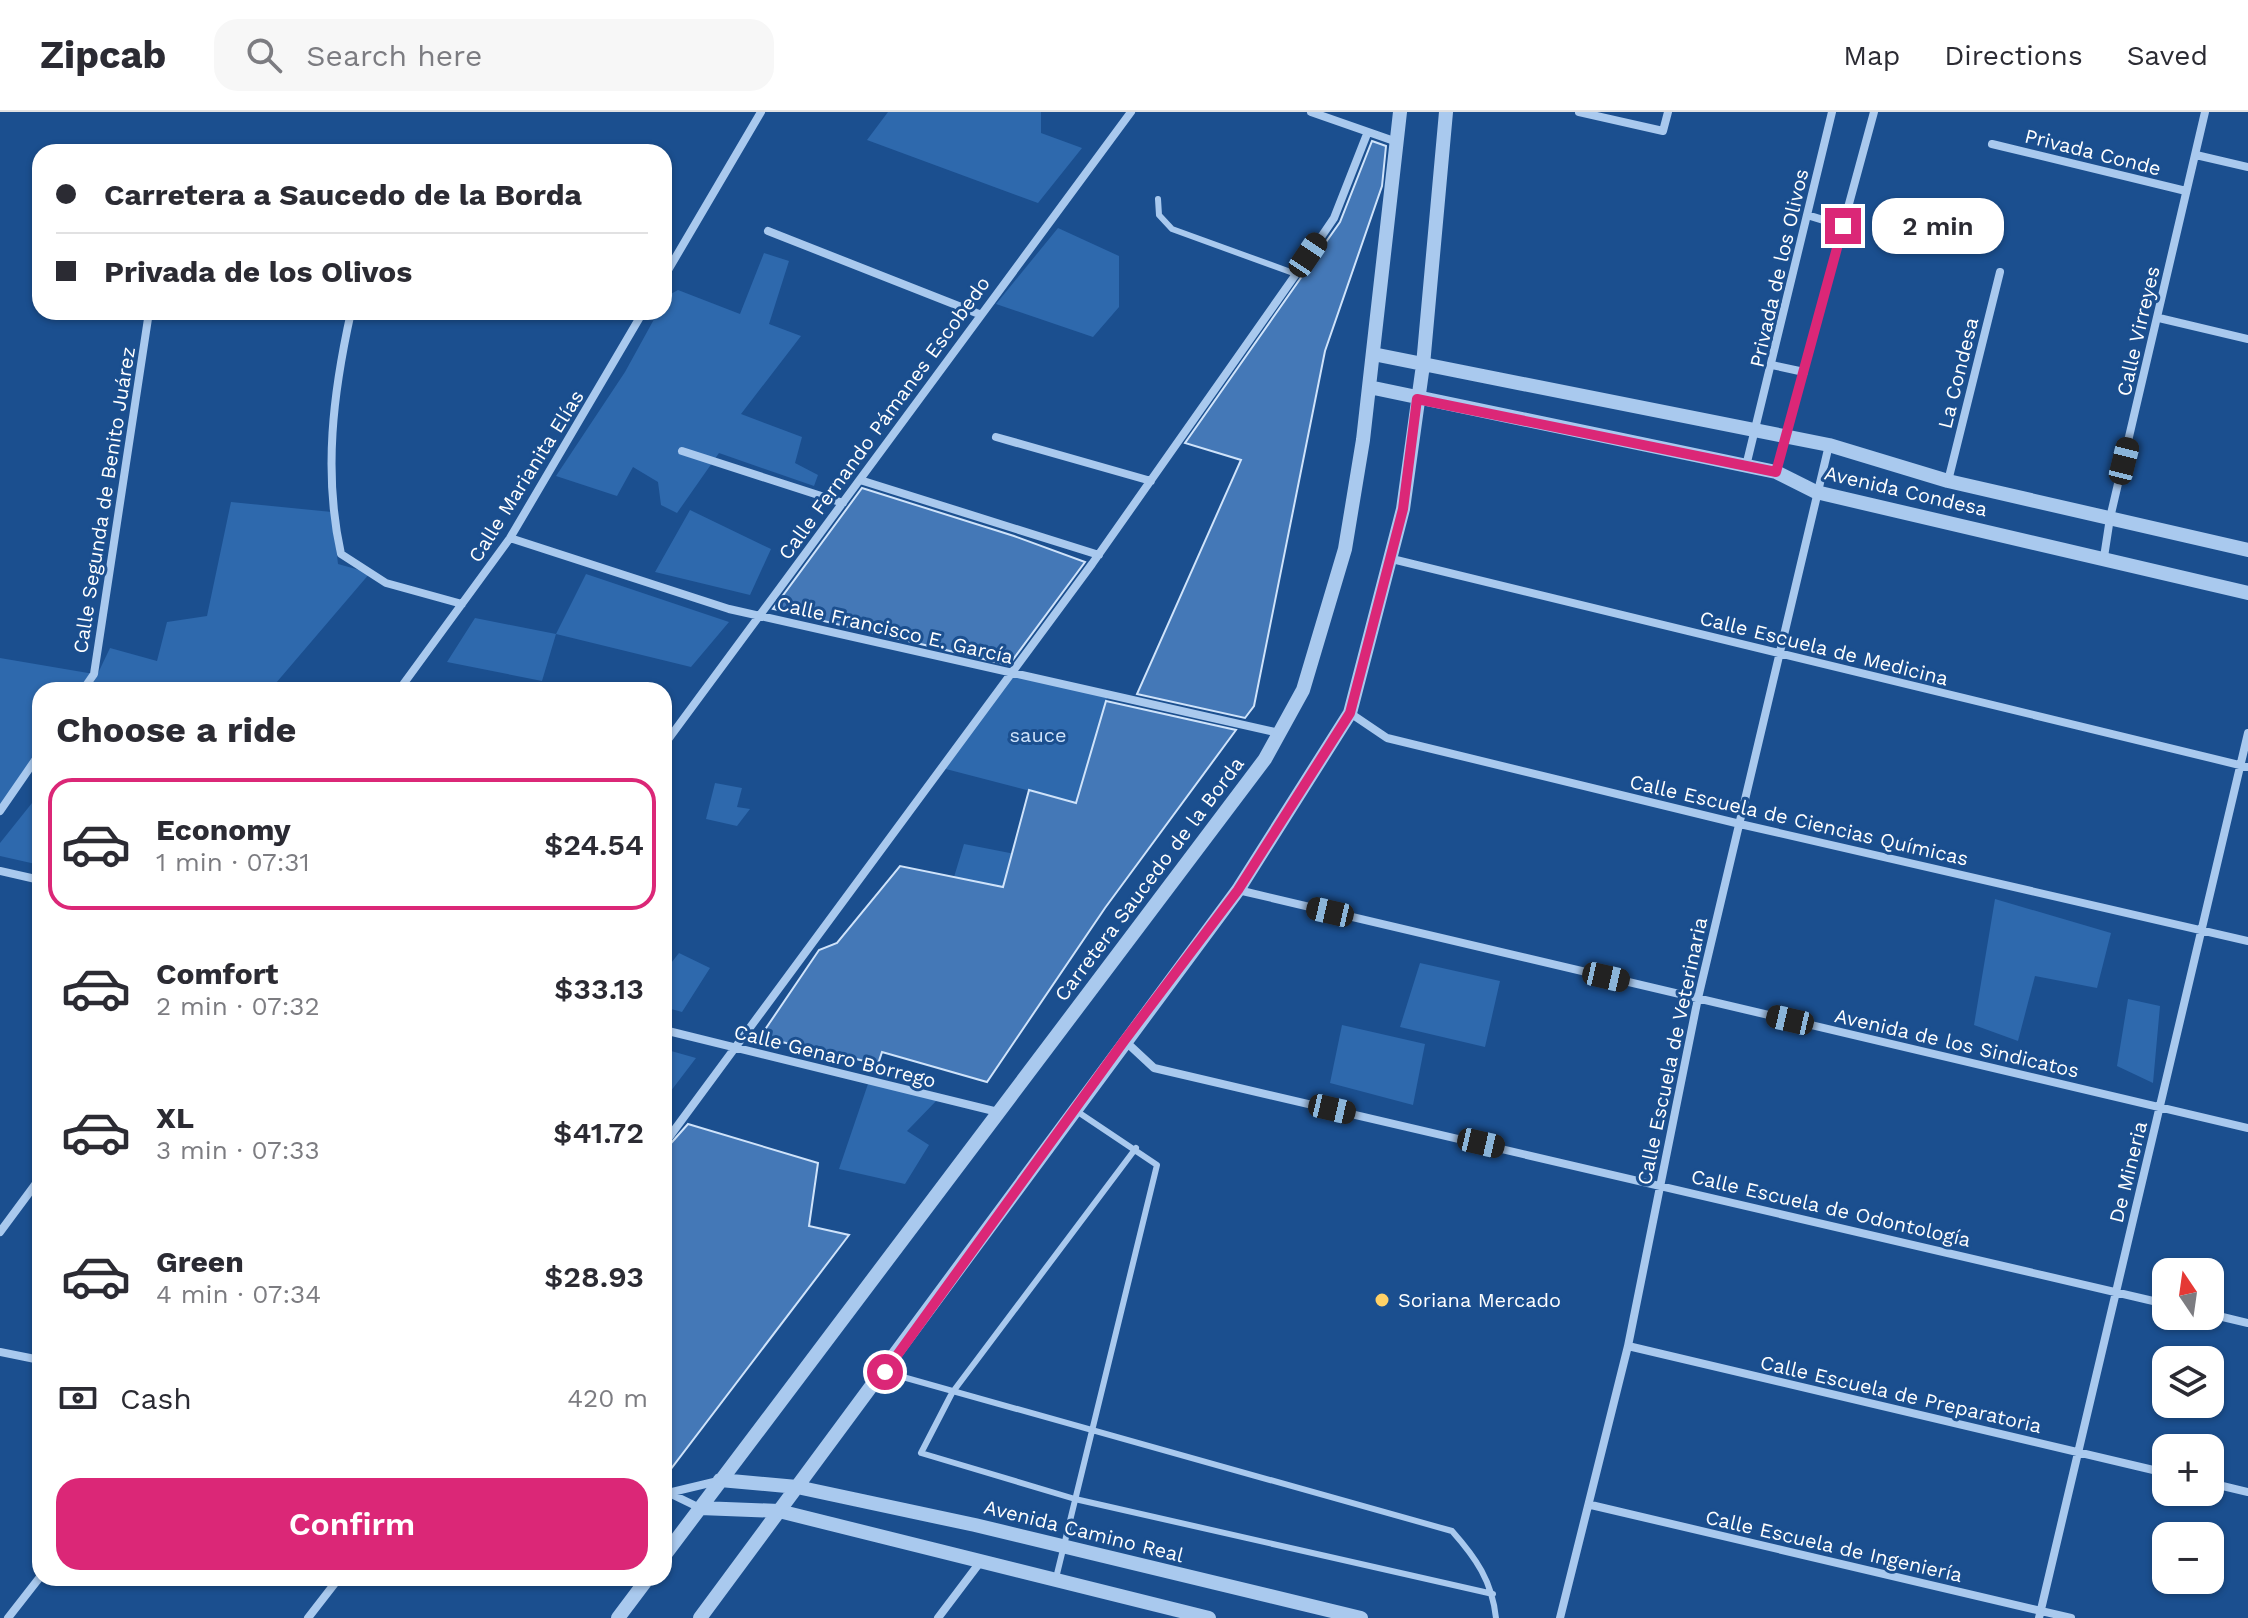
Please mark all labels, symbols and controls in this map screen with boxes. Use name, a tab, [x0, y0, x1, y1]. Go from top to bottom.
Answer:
search box	[214, 19, 774, 91]
text: Zipcab	[40, 33, 166, 77]
icon: search	[242, 33, 286, 77]
text: Search here	[306, 38, 482, 73]
text: Map	[1843, 39, 1900, 72]
text: Directions	[1944, 39, 2083, 72]
text: Saved	[2127, 39, 2208, 72]
street label: Privada Conde	[2022, 123, 2164, 181]
street label: Privada de los Olivos	[1744, 166, 1814, 370]
text: Carretera a Saucedo de la Borda	[104, 177, 582, 212]
callout: 2 min	[1871, 198, 2003, 254]
route end	[1825, 208, 1861, 244]
text: 2 min	[1902, 211, 1974, 241]
car	[1285, 228, 1331, 282]
text: Privada de los Olivos	[104, 254, 412, 289]
street label: Calle Virreyes	[2111, 264, 2165, 398]
street label: Calle Fernando Pámanes Escobedo	[773, 272, 995, 564]
street label: La Condesa	[1933, 315, 1983, 431]
street label: Calle Segunda de Benito Juárez	[68, 345, 140, 655]
street label: Calle Marianita Elías	[463, 385, 589, 567]
car	[2107, 435, 2141, 487]
street label: Avenida Condesa	[1822, 461, 1990, 521]
street label: Calle Francisco E. García	[774, 591, 1016, 669]
street label: Calle Escuela de Medicina	[1697, 605, 1951, 691]
text: Choose a ride	[56, 709, 296, 751]
park label: sauce	[1010, 723, 1066, 747]
street label: Carretera Saucedo de la Borda	[1049, 752, 1249, 1006]
street label: Calle Escuela de Ciencias Químicas	[1627, 769, 1971, 871]
icon: car	[60, 808, 132, 880]
text: Economy	[156, 812, 291, 847]
text: $24.54	[544, 827, 644, 862]
text: 1 min · 07:31	[156, 847, 310, 877]
car	[1304, 895, 1356, 929]
street label: Calle Escuela de Veterinaria	[1632, 915, 1712, 1187]
icon: car	[60, 952, 132, 1024]
text: Comfort	[156, 956, 278, 991]
car	[1580, 960, 1632, 994]
text: $33.13	[554, 971, 644, 1006]
text: 2 min · 07:32	[156, 991, 320, 1021]
car	[1764, 1003, 1816, 1037]
street label: Avenida de los Sindicatos	[1832, 1003, 2082, 1083]
street label: Calle Genaro Borrego	[732, 1019, 938, 1093]
car	[1306, 1092, 1358, 1126]
icon: car	[60, 1096, 132, 1168]
text: XL	[156, 1100, 194, 1135]
text: $41.72	[553, 1115, 644, 1150]
street label: De Mineria	[2104, 1119, 2152, 1225]
car	[1455, 1126, 1507, 1160]
text: 3 min · 07:33	[156, 1135, 320, 1165]
street label: Calle Escuela de Odontología	[1689, 1164, 1973, 1252]
icon: car	[60, 1240, 132, 1312]
text: Green	[156, 1244, 244, 1279]
north arrow	[2152, 1258, 2224, 1330]
map controls	[2152, 1258, 2224, 1594]
text: $28.93	[544, 1259, 644, 1294]
text: 4 min · 07:34	[156, 1279, 321, 1309]
place label: Soriana Mercado	[1398, 1288, 1561, 1312]
marker: Soriana Mercado	[1373, 1291, 1391, 1309]
button: layers	[2152, 1346, 2224, 1418]
street label: Calle Escuela de Preparatoria	[1758, 1350, 2044, 1438]
route start	[867, 1354, 903, 1390]
icon: cash	[56, 1376, 100, 1420]
text: Cash	[120, 1381, 192, 1416]
text: 420 m	[567, 1383, 648, 1413]
button: +	[2152, 1434, 2224, 1506]
button: Confirm	[56, 1478, 648, 1570]
street label: Avenida Camino Real	[982, 1495, 1186, 1567]
street label: Calle Escuela de Ingeniería	[1703, 1505, 1965, 1587]
button: −	[2152, 1522, 2224, 1594]

